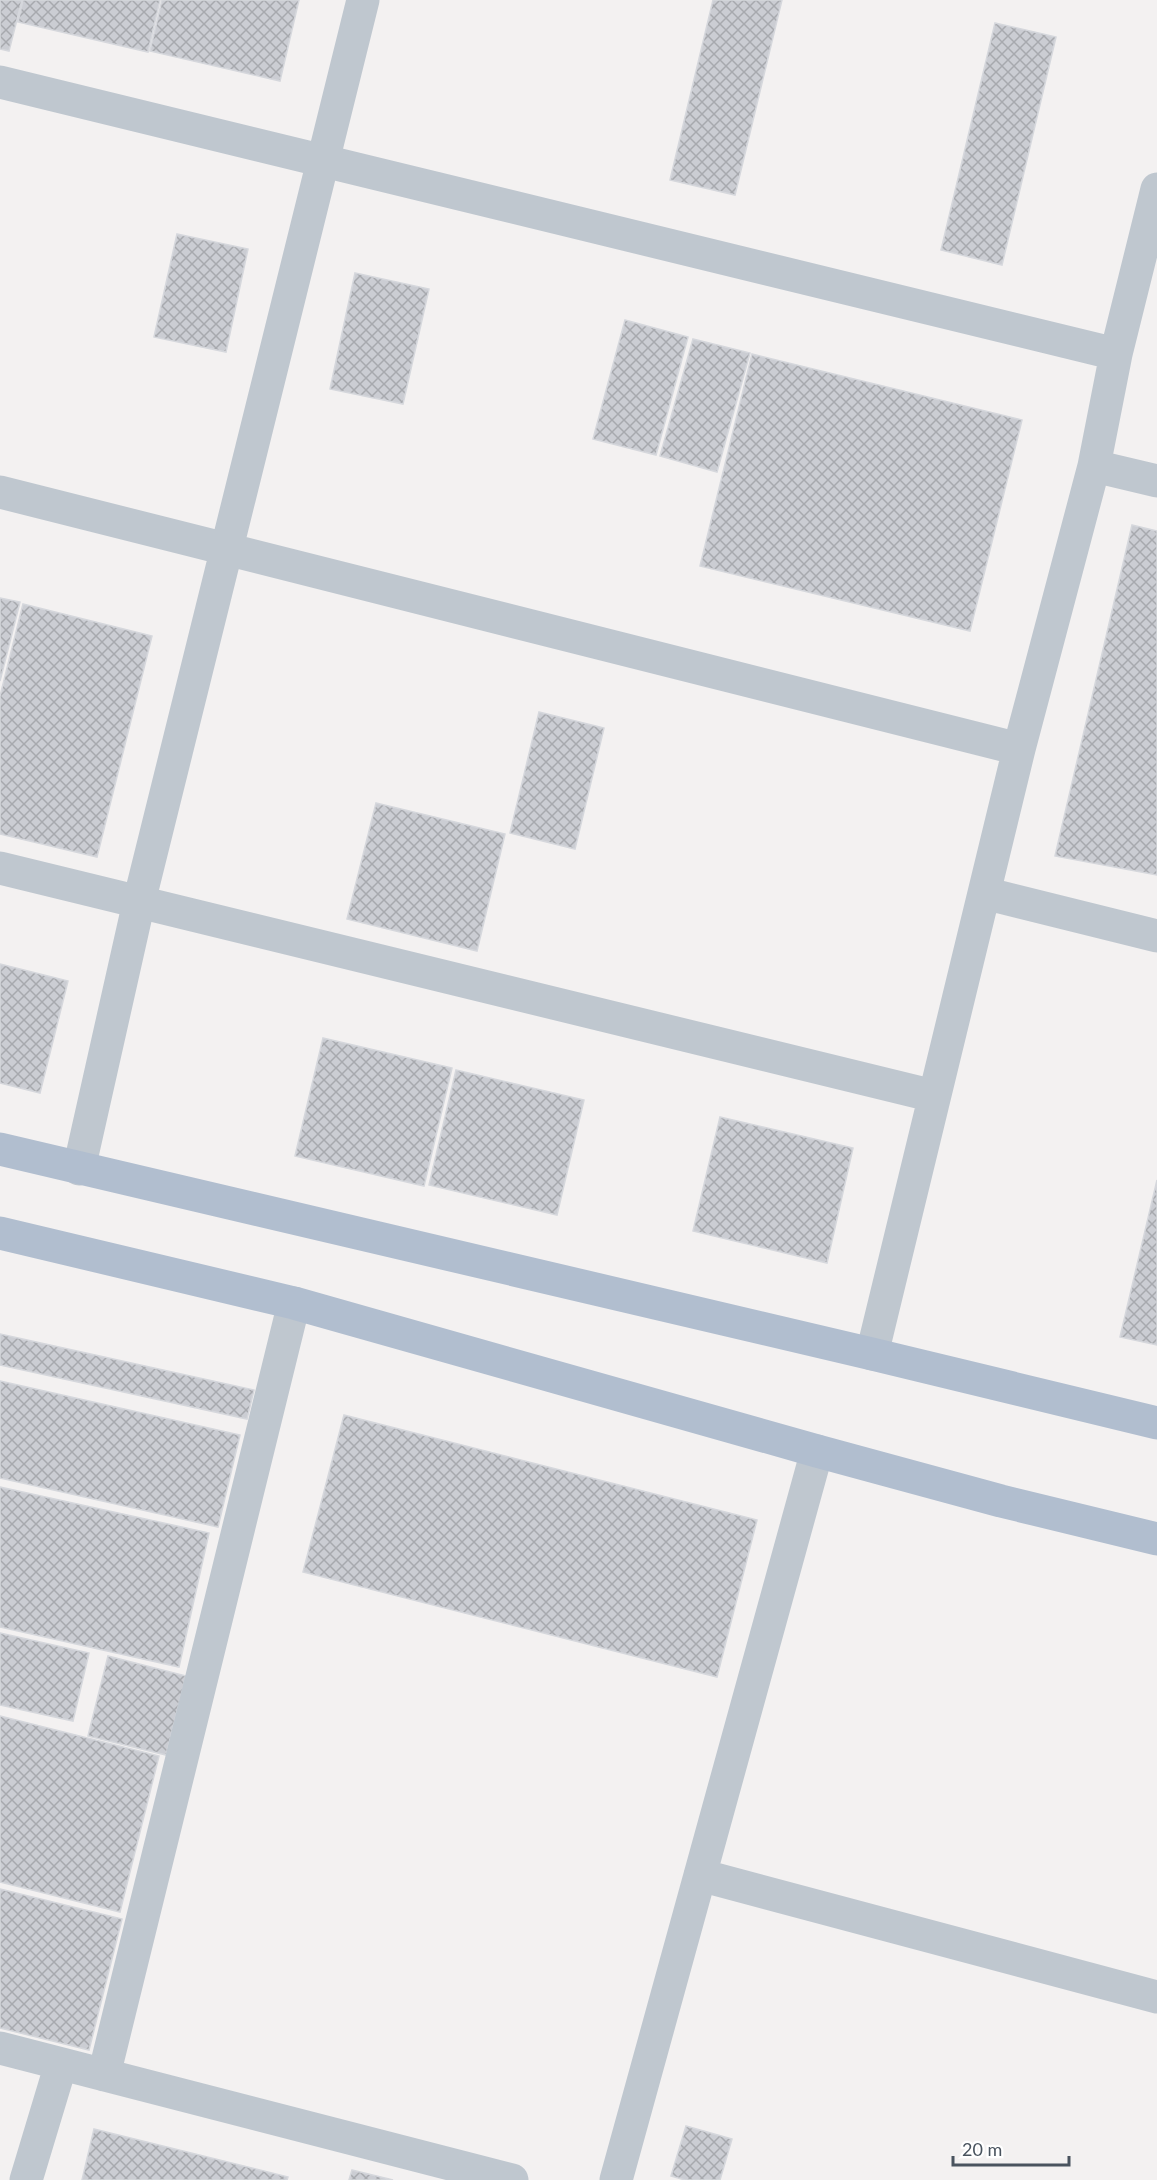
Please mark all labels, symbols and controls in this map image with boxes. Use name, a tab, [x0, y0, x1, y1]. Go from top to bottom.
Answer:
scale bar	[953, 2129, 1068, 2167]
text: 20 m	[962, 2138, 1002, 2160]

